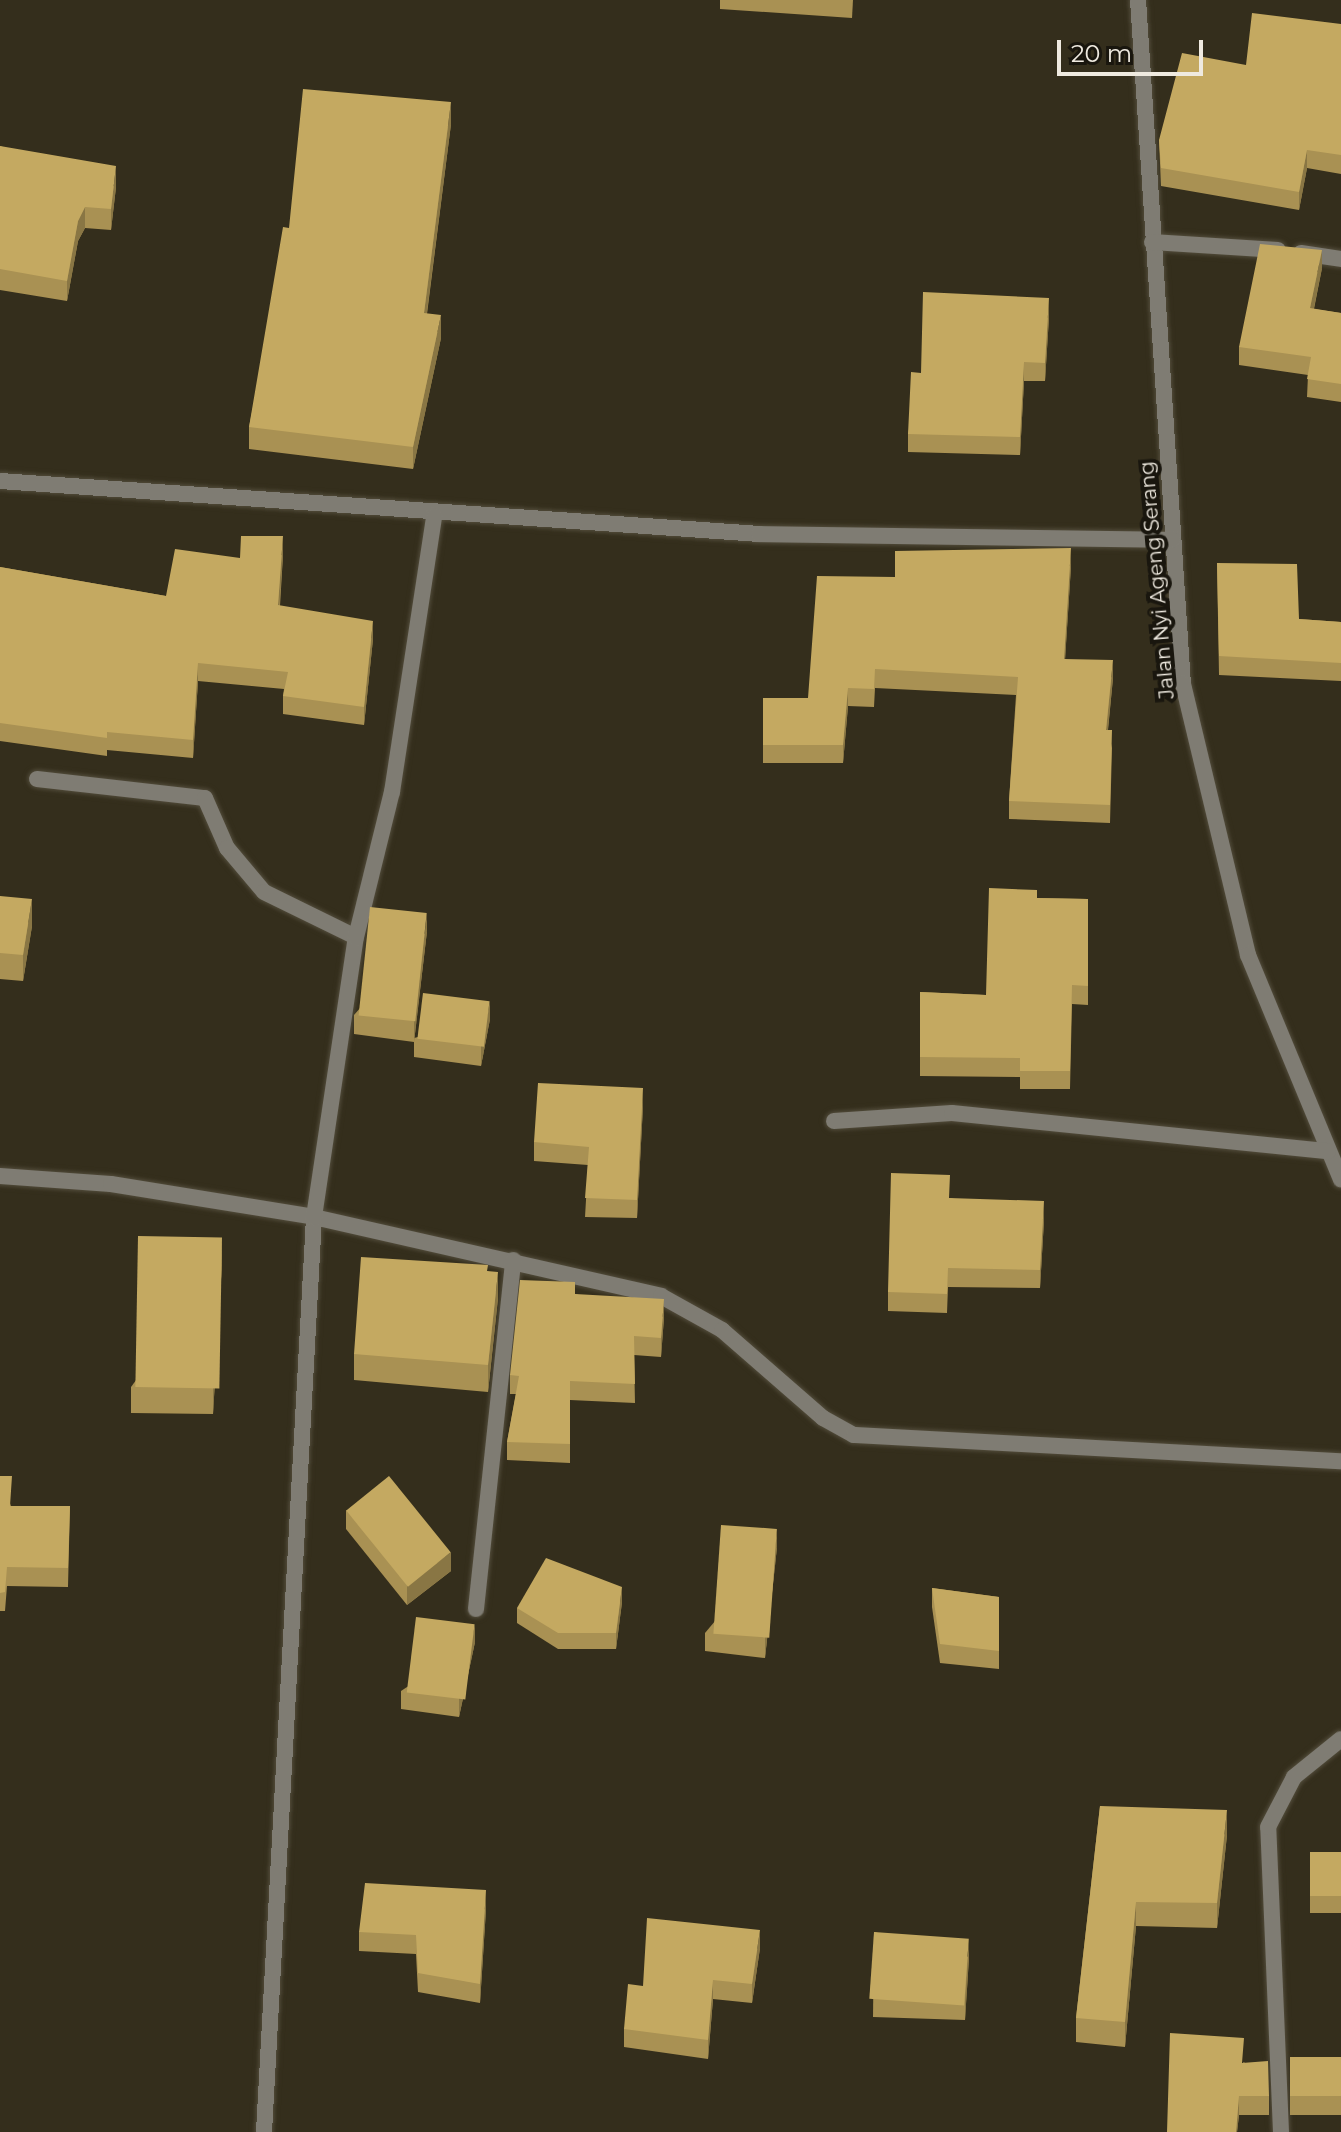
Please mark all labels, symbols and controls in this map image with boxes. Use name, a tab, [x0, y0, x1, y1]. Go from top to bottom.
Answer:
scale bar	[1061, 24, 1207, 74]
text: 20 m	[1071, 39, 1132, 68]
street label: Jalan Nyi Ageng Serang	[1135, 460, 1179, 700]

